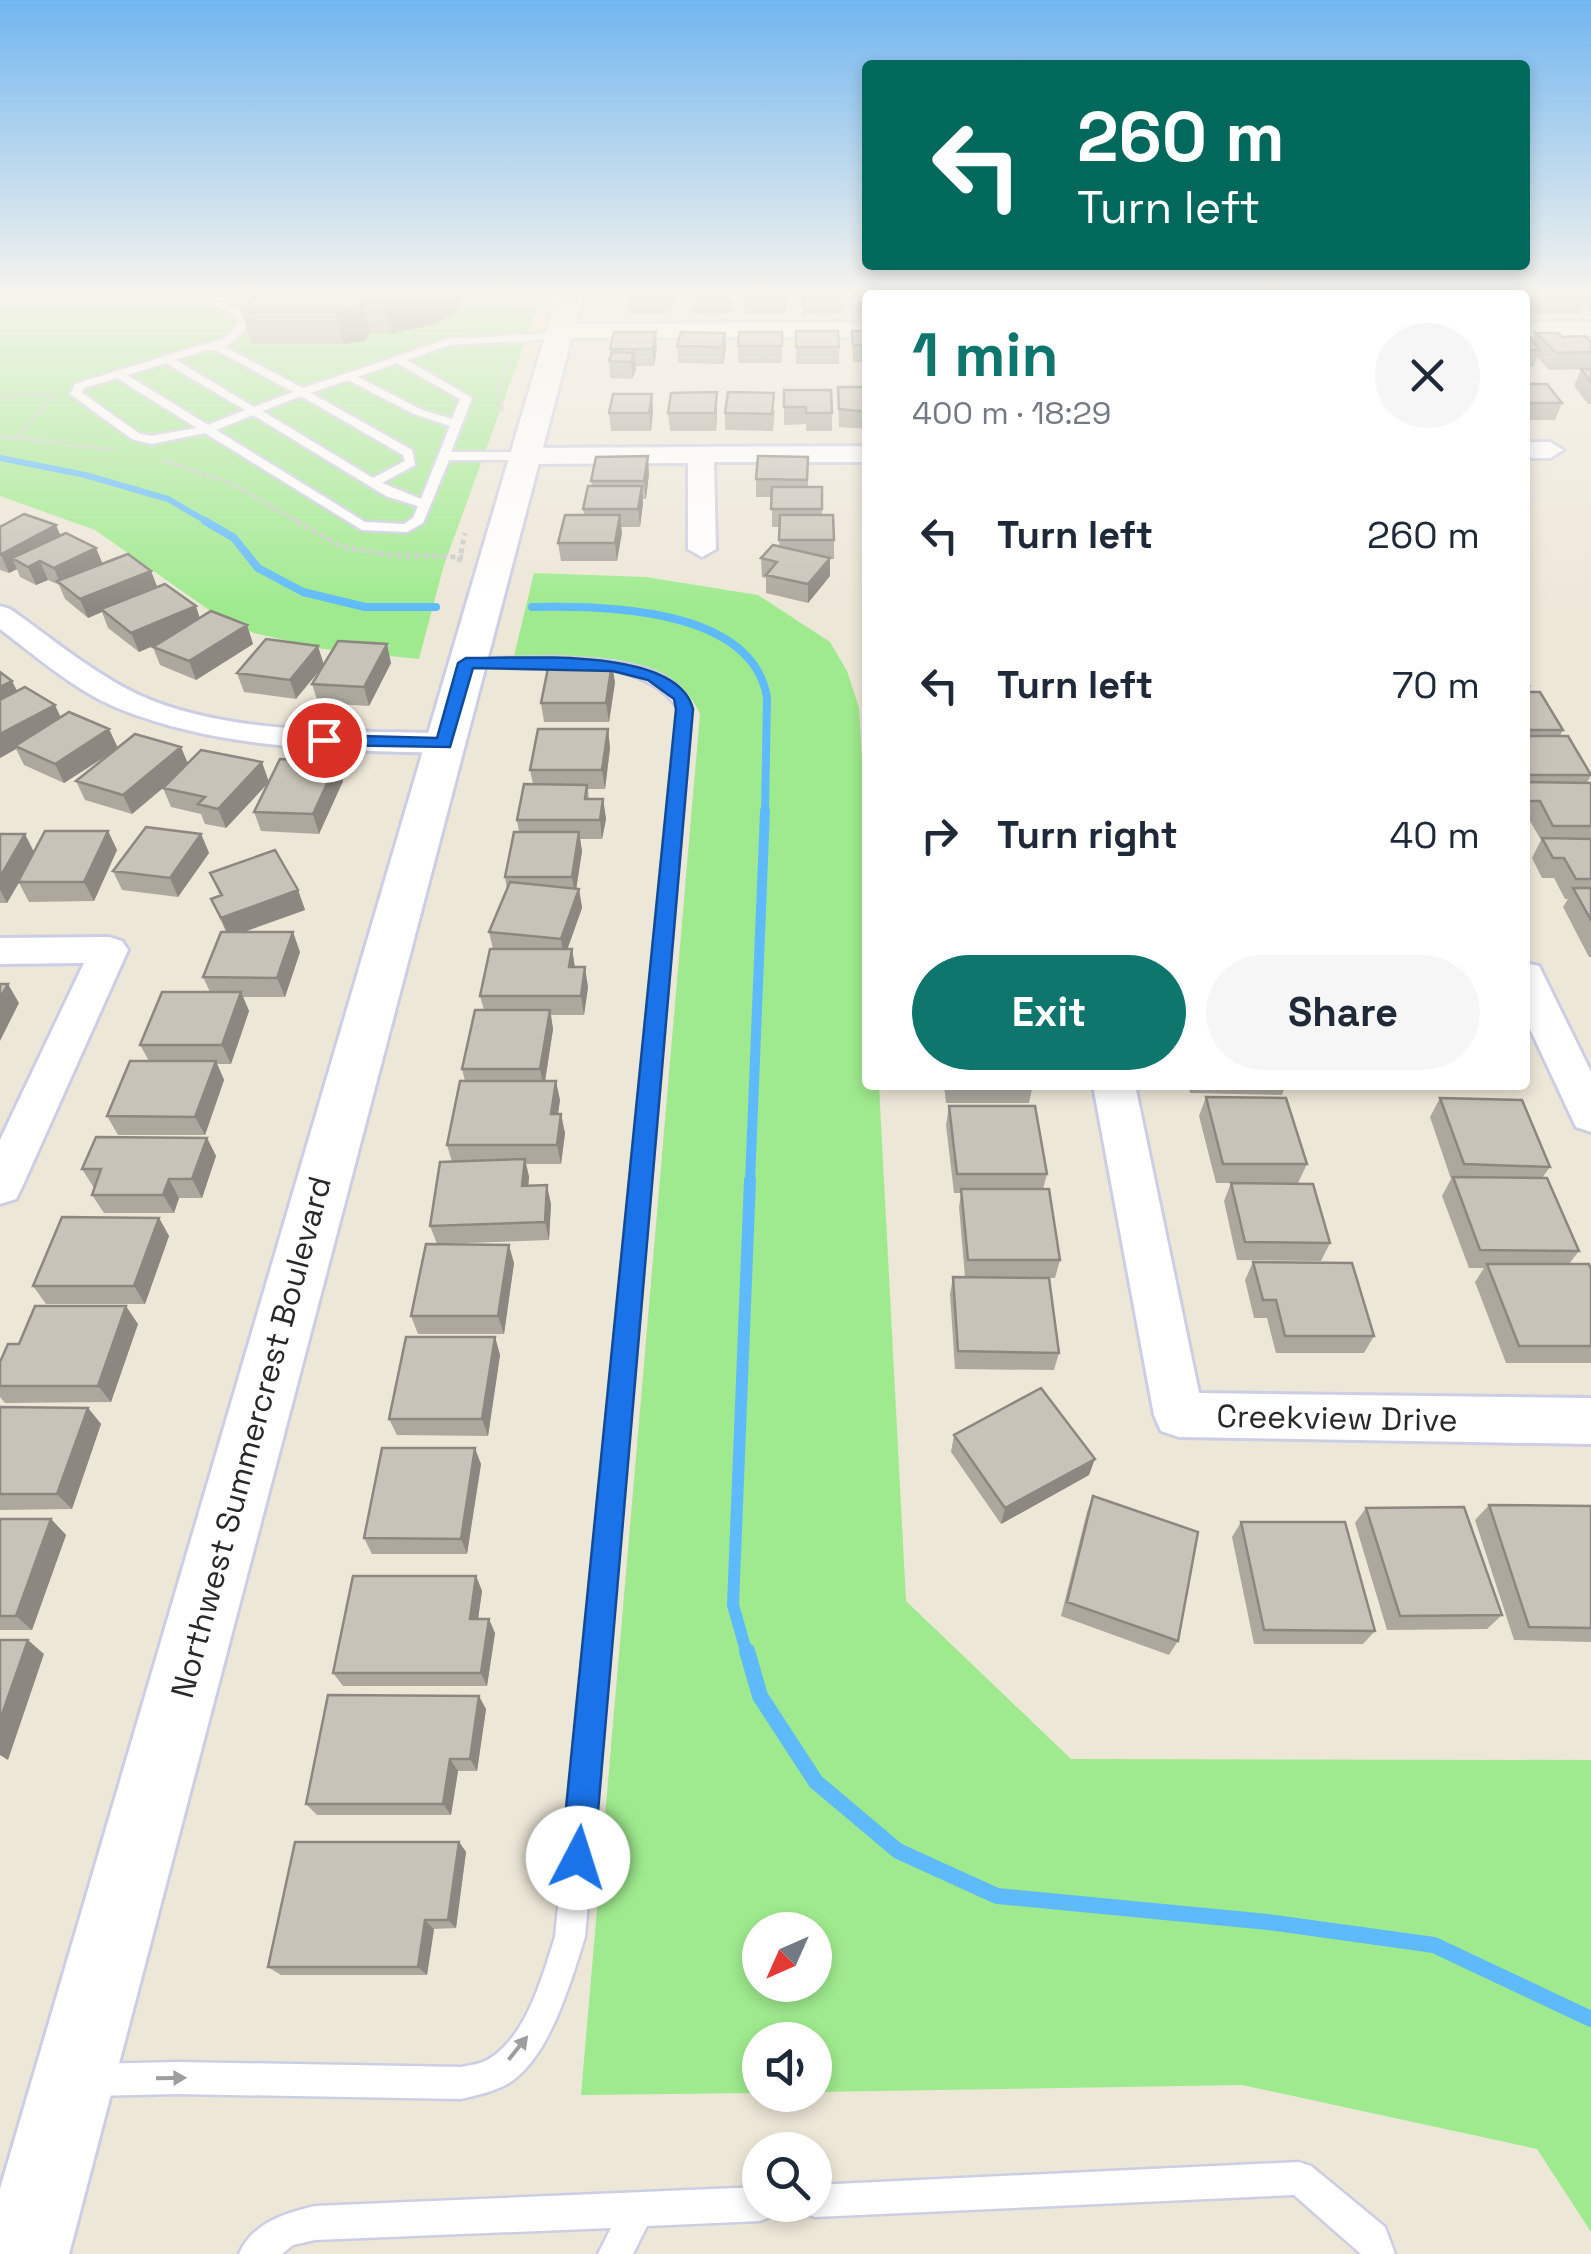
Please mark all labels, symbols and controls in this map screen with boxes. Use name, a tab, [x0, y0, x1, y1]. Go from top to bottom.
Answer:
text: 260 m	[1077, 92, 1285, 181]
icon: left	[912, 100, 1042, 230]
text: Turn left	[1077, 179, 1260, 236]
text: 1 min	[912, 317, 1059, 394]
button: close	[1375, 323, 1480, 428]
text: 400 m · 18:29	[912, 393, 1111, 433]
icon: left	[912, 508, 967, 563]
text: Turn left	[997, 511, 1153, 559]
text: 260 m	[1367, 511, 1480, 559]
icon: left	[912, 658, 967, 713]
text: Turn left	[997, 661, 1153, 709]
text: 70 m	[1392, 661, 1480, 709]
pin	[282, 698, 367, 783]
icon: arrive	[297, 713, 352, 768]
icon: right	[912, 808, 967, 863]
text: Turn right	[997, 811, 1178, 859]
text: 40 m	[1389, 811, 1480, 859]
button: Exit	[912, 955, 1186, 1070]
button: Share	[1206, 955, 1480, 1070]
street label: Northwest Summercrest Boulevard	[162, 1172, 340, 1702]
street label: Creekview Drive	[1216, 1396, 1458, 1440]
position arrow	[526, 1806, 630, 1910]
north arrow	[742, 1912, 832, 2002]
map controls	[742, 1912, 832, 2222]
button: sound	[742, 2022, 832, 2112]
one-way arrow	[507, 2035, 528, 2061]
one-way arrow	[156, 2070, 188, 2086]
button: search	[742, 2132, 832, 2222]

